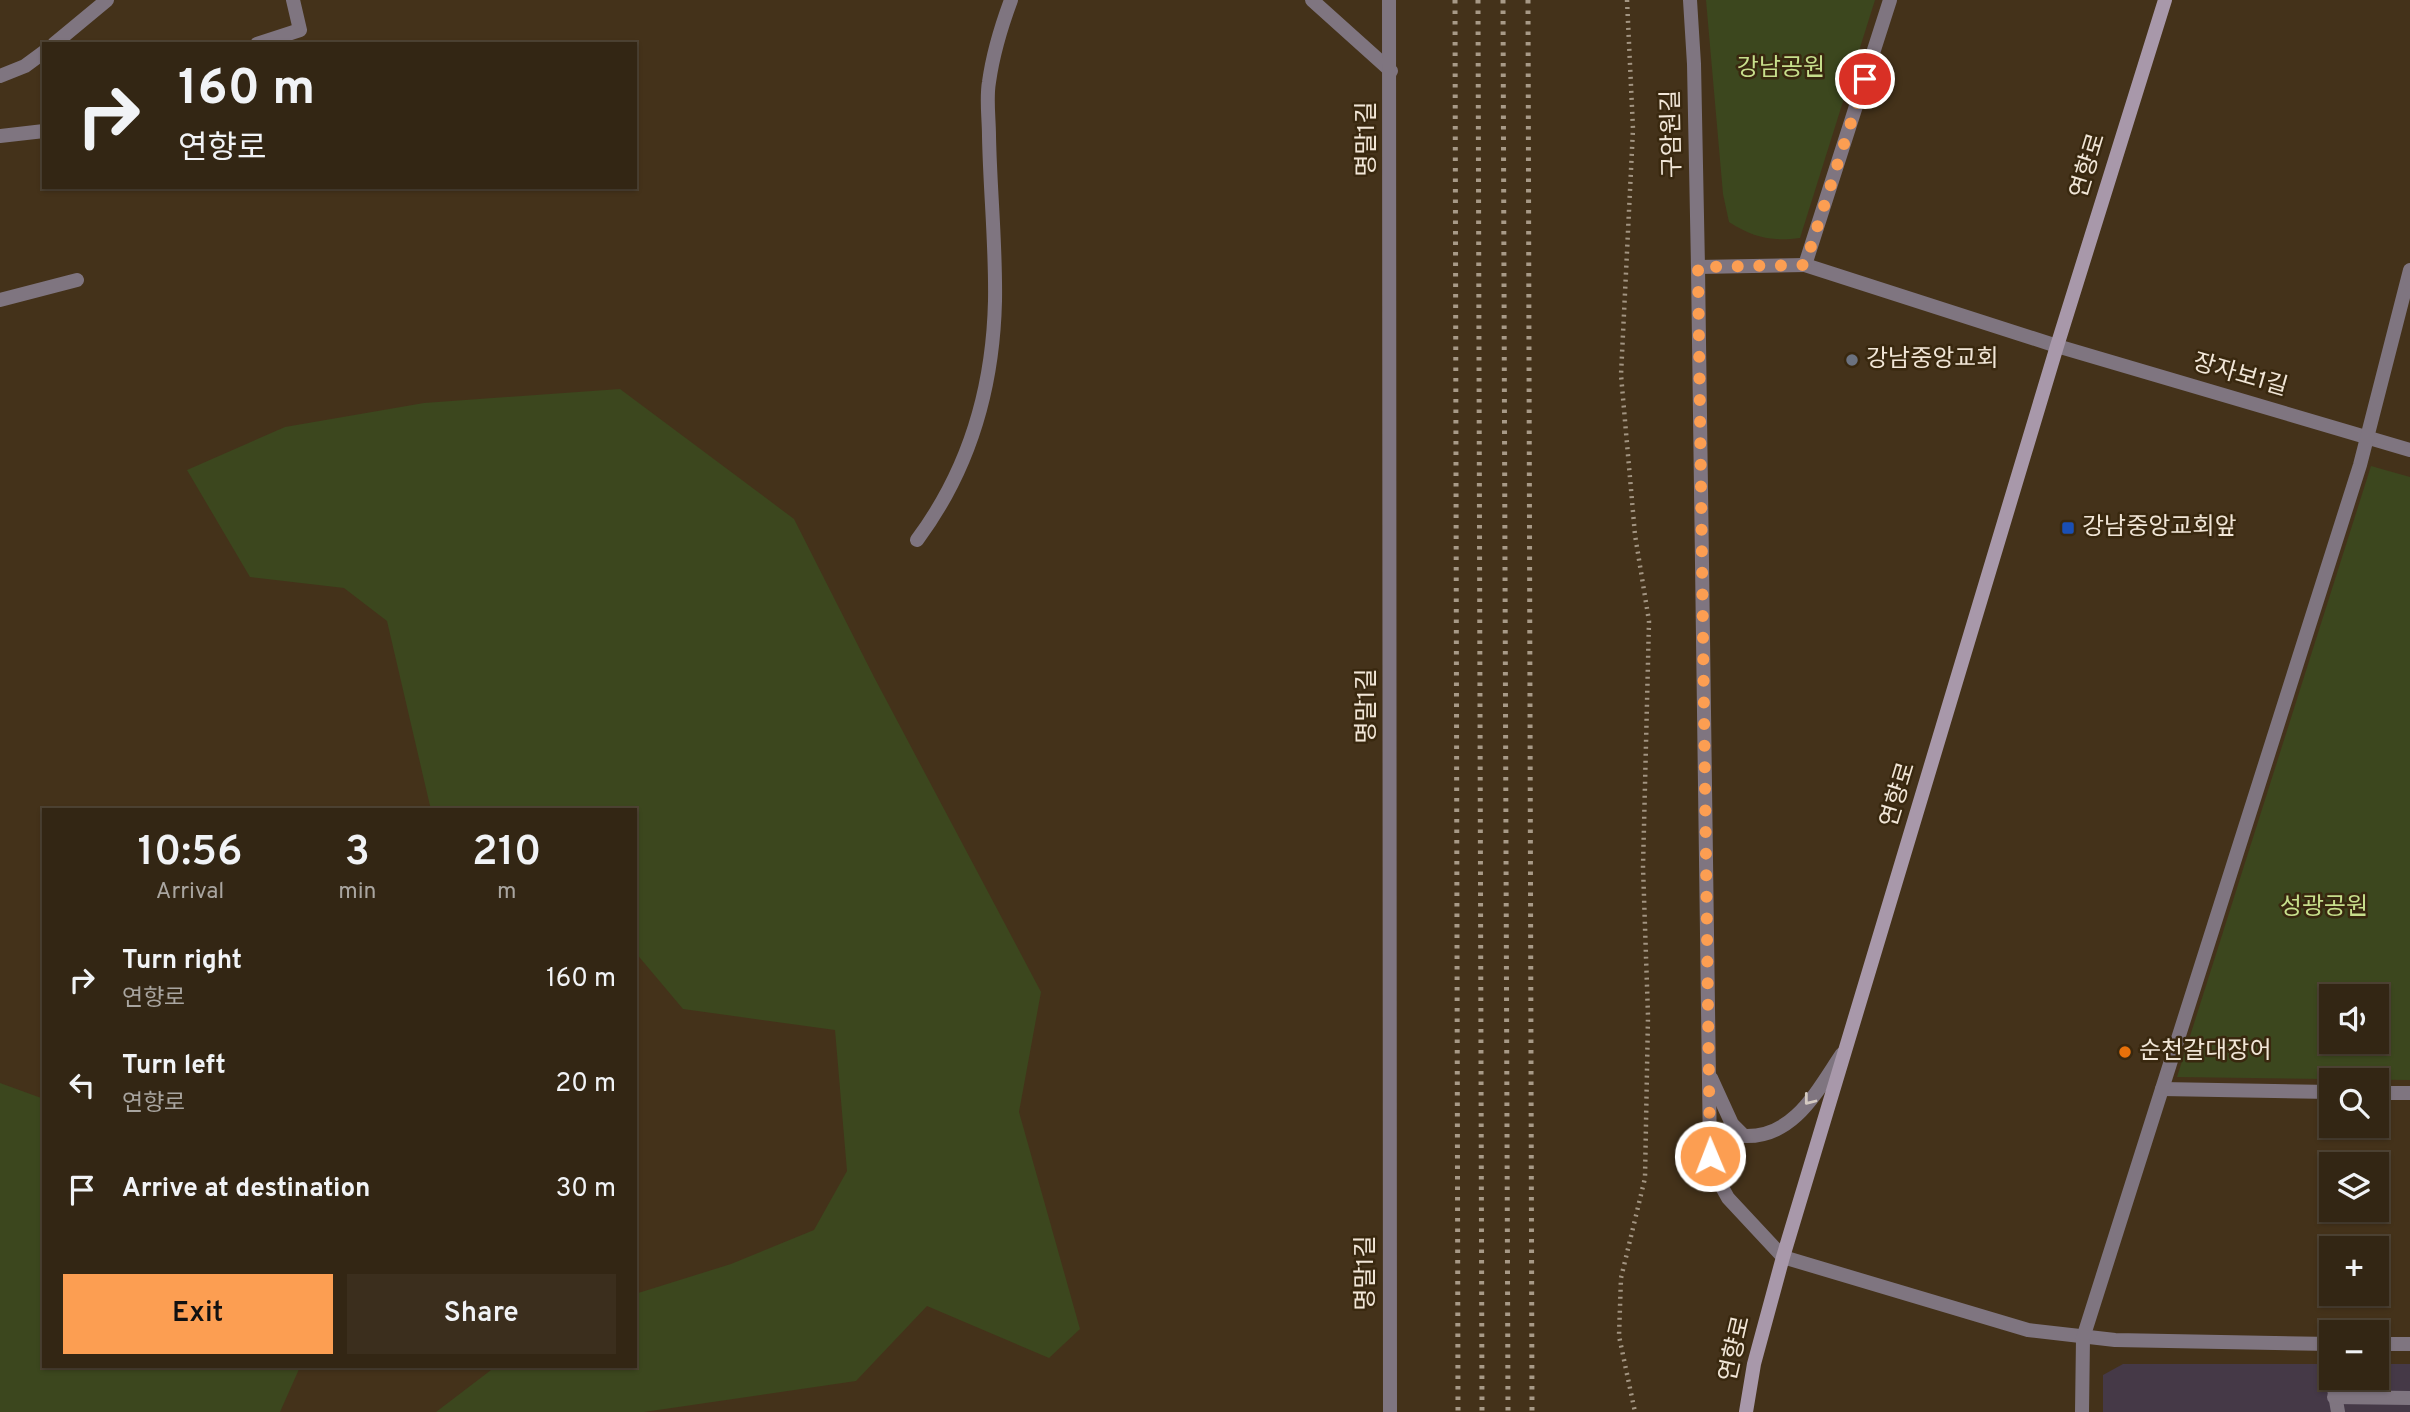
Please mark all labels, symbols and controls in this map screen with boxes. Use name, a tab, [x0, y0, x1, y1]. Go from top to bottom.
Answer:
pin	[1835, 49, 1895, 109]
park label: 강남공원	[1737, 54, 1825, 84]
text: 160 m	[178, 60, 315, 122]
icon: arrive	[1846, 60, 1884, 98]
icon: right	[63, 70, 154, 161]
street label: 구암원길	[1657, 90, 1689, 178]
street label: 명말1길	[1353, 101, 1383, 177]
text: 연향로	[178, 130, 266, 170]
street label: 연향로	[2065, 130, 2113, 202]
place label: 강남중앙교회	[1866, 345, 1998, 375]
street label: 장자보1길	[2189, 348, 2291, 404]
marker: 강남중앙교회	[1844, 352, 1860, 368]
place label: 강남중앙교회앞	[2082, 513, 2237, 543]
marker: 강남중앙교회앞	[2060, 520, 2076, 536]
street label: 명말1길	[1353, 668, 1383, 744]
street label: 연향로	[1875, 759, 1923, 831]
text: 10:56	[138, 827, 243, 880]
text: 3	[345, 827, 370, 880]
text: 210	[472, 827, 541, 880]
text: Arrival	[156, 878, 224, 907]
text: min	[338, 878, 376, 907]
text: m	[497, 878, 516, 907]
park label: 성광공원	[2280, 893, 2368, 923]
text: Turn right	[122, 945, 242, 978]
icon: right	[63, 961, 101, 999]
text: 160 m	[546, 963, 616, 996]
map controls	[2319, 984, 2389, 1390]
button: sound	[2319, 984, 2389, 1054]
text: 연향로	[122, 985, 185, 1014]
place label: 순천갈대장어	[2139, 1037, 2271, 1067]
marker: 순천갈대장어	[2117, 1044, 2133, 1060]
text: Turn left	[122, 1050, 226, 1083]
icon: left	[63, 1066, 101, 1104]
text: 20 m	[555, 1068, 616, 1101]
button: search	[2319, 1068, 2389, 1138]
text: 연향로	[122, 1090, 185, 1119]
one-way arrow	[1805, 1093, 1818, 1105]
position arrow	[1673, 1119, 1747, 1193]
button: layers	[2319, 1152, 2389, 1222]
icon: arrive	[63, 1171, 101, 1209]
text: Arrive at destination	[122, 1173, 370, 1206]
text: 30 m	[556, 1173, 616, 1206]
street label: 명말1길	[1352, 1235, 1382, 1311]
button: +	[2319, 1236, 2389, 1306]
button: Exit	[63, 1274, 333, 1354]
button: Share	[347, 1274, 616, 1354]
street label: 연향로	[1714, 1313, 1758, 1385]
button: −	[2319, 1320, 2389, 1390]

